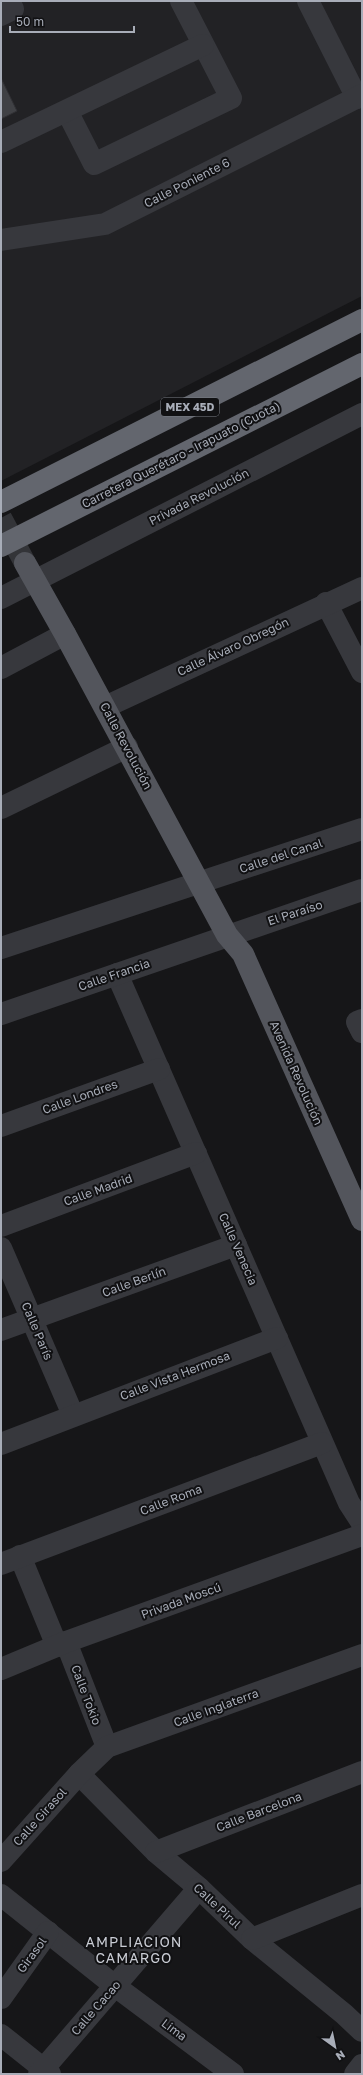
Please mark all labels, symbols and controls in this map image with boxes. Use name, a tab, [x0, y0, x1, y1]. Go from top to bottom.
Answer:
scale bar	[10, 8, 134, 34]
text: 50 m	[16, 14, 44, 29]
street label: Calle Poniente 6	[141, 154, 232, 211]
street label: Carretera Querétaro - Irapuato (Cuota)	[79, 398, 282, 511]
road number: MEX 45D	[161, 398, 219, 416]
street label: Privada Revolución	[146, 465, 251, 528]
street label: Calle Álvaro Obregón	[175, 614, 291, 679]
street label: Calle Revolución	[97, 700, 156, 792]
street label: Calle del Canal	[237, 835, 324, 876]
street label: El Paraíso	[266, 897, 324, 928]
street label: Calle Francia	[76, 955, 152, 994]
street label: Avenida Revolución	[267, 1018, 326, 1127]
street label: Calle Londres	[40, 1076, 120, 1117]
street label: Calle Madrid	[61, 1170, 134, 1209]
street label: Calle Venecia	[216, 1210, 261, 1287]
street label: Calle Berlín	[100, 1263, 168, 1300]
street label: Calle París	[19, 1300, 56, 1362]
street label: Calle Vista Hermosa	[118, 1348, 232, 1403]
street label: Calle Roma	[138, 1481, 204, 1518]
street label: Privada Moscú	[139, 1579, 223, 1622]
street label: Calle Tokio	[68, 1663, 105, 1727]
street label: Calle Inglaterra	[171, 1685, 260, 1730]
street label: Calle Girasol	[10, 1784, 70, 1849]
street label: Calle Barcelona	[214, 1788, 304, 1835]
street label: Calle Pirul	[191, 1880, 244, 1931]
district label: AMPLIACION CAMARGO	[86, 1933, 182, 1966]
street label: Girasol	[14, 1934, 50, 1975]
street label: Calle Cacao	[68, 1977, 124, 2038]
street label: Lima	[159, 2015, 190, 2044]
north arrow	[315, 2027, 355, 2067]
text: N	[334, 2048, 348, 2064]

